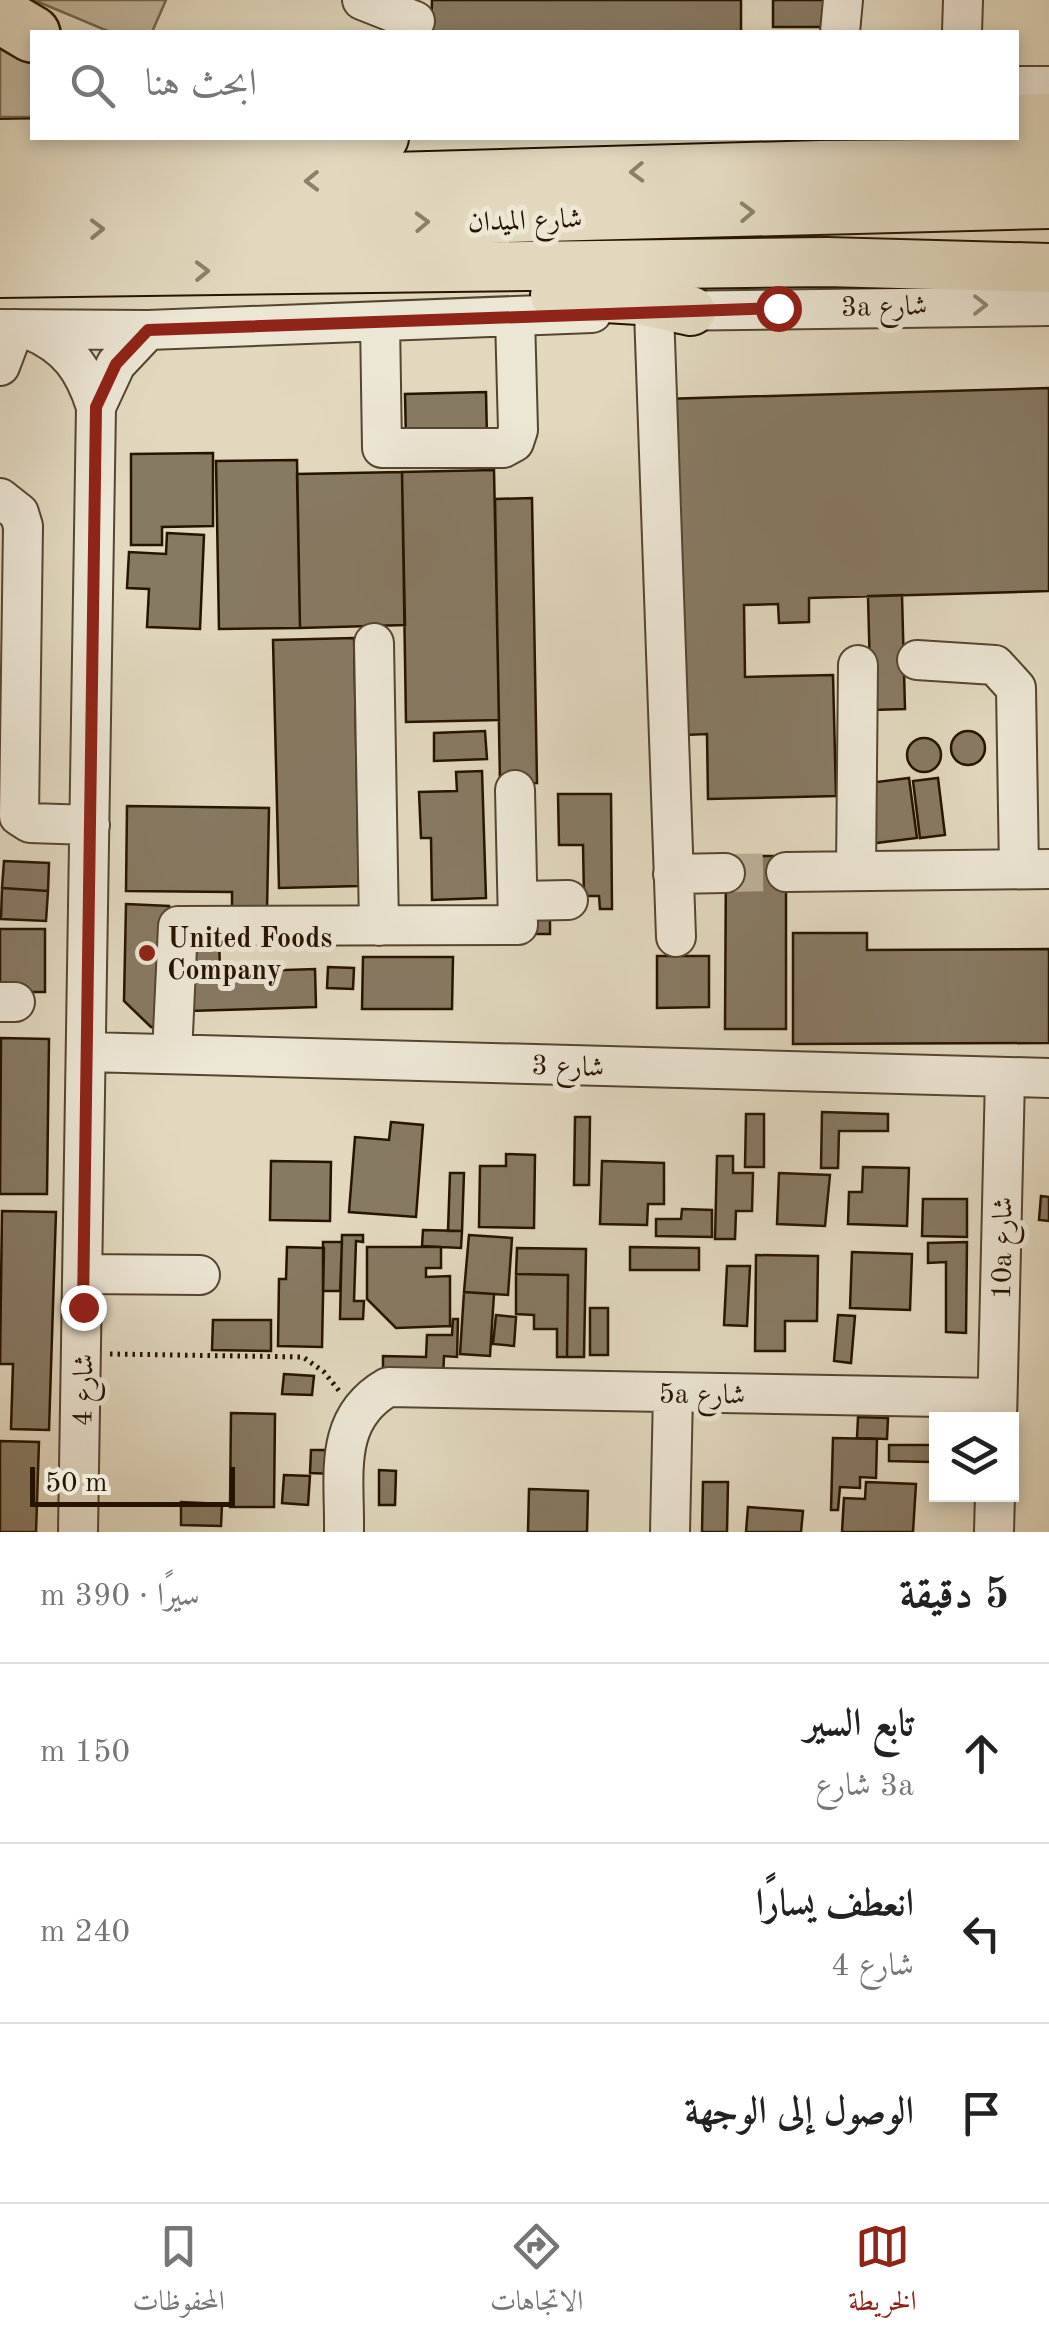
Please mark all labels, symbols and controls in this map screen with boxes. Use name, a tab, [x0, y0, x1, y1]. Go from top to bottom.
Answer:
search box	[30, 30, 1019, 140]
icon: search	[65, 58, 120, 113]
text: ابحث هنا	[145, 66, 257, 104]
one-way arrow	[628, 161, 644, 182]
one-way arrow	[303, 171, 319, 192]
one-way arrow	[740, 201, 756, 222]
street label: شارع الميدان	[467, 206, 583, 245]
one-way arrow	[415, 211, 431, 232]
one-way arrow	[90, 219, 106, 240]
one-way arrow	[196, 260, 211, 282]
route start	[756, 286, 802, 332]
street label: 3a شارع	[841, 293, 928, 330]
one-way arrow	[974, 294, 989, 316]
place label: United Foods Company	[167, 926, 332, 986]
marker: United Foods Company	[136, 942, 158, 964]
street label: شارع 3	[531, 1053, 605, 1090]
street label: 10a شارع	[989, 1196, 1026, 1300]
route end	[61, 1285, 107, 1331]
street label: شارع 4	[70, 1353, 107, 1427]
street label: 5a شارع	[658, 1381, 745, 1418]
map controls	[929, 1412, 1019, 1502]
button: layers	[929, 1412, 1019, 1502]
scale bar	[30, 1462, 235, 1506]
text: 50 m	[45, 1470, 108, 1498]
text: 5 دقيقة	[900, 1575, 1009, 1617]
text: سيرًا · 390 m	[40, 1581, 200, 1613]
text: تابع السير	[804, 1706, 914, 1744]
icon: ahead	[954, 1726, 1009, 1781]
text: 150 m	[40, 1737, 130, 1769]
text: 3a شارع	[815, 1771, 914, 1803]
text: انعطف يسارًا	[756, 1886, 914, 1924]
icon: left	[954, 1906, 1009, 1961]
text: 240 m	[40, 1917, 130, 1949]
text: شارع 4	[831, 1951, 914, 1983]
icon: arrive	[954, 2086, 1009, 2141]
text: الوصول إلى الوجهة	[685, 2094, 914, 2132]
tab: المحفوظات	[133, 2219, 225, 2328]
tab: الاتجاهات	[490, 2219, 583, 2328]
tab: الخريطة	[848, 2219, 916, 2328]

